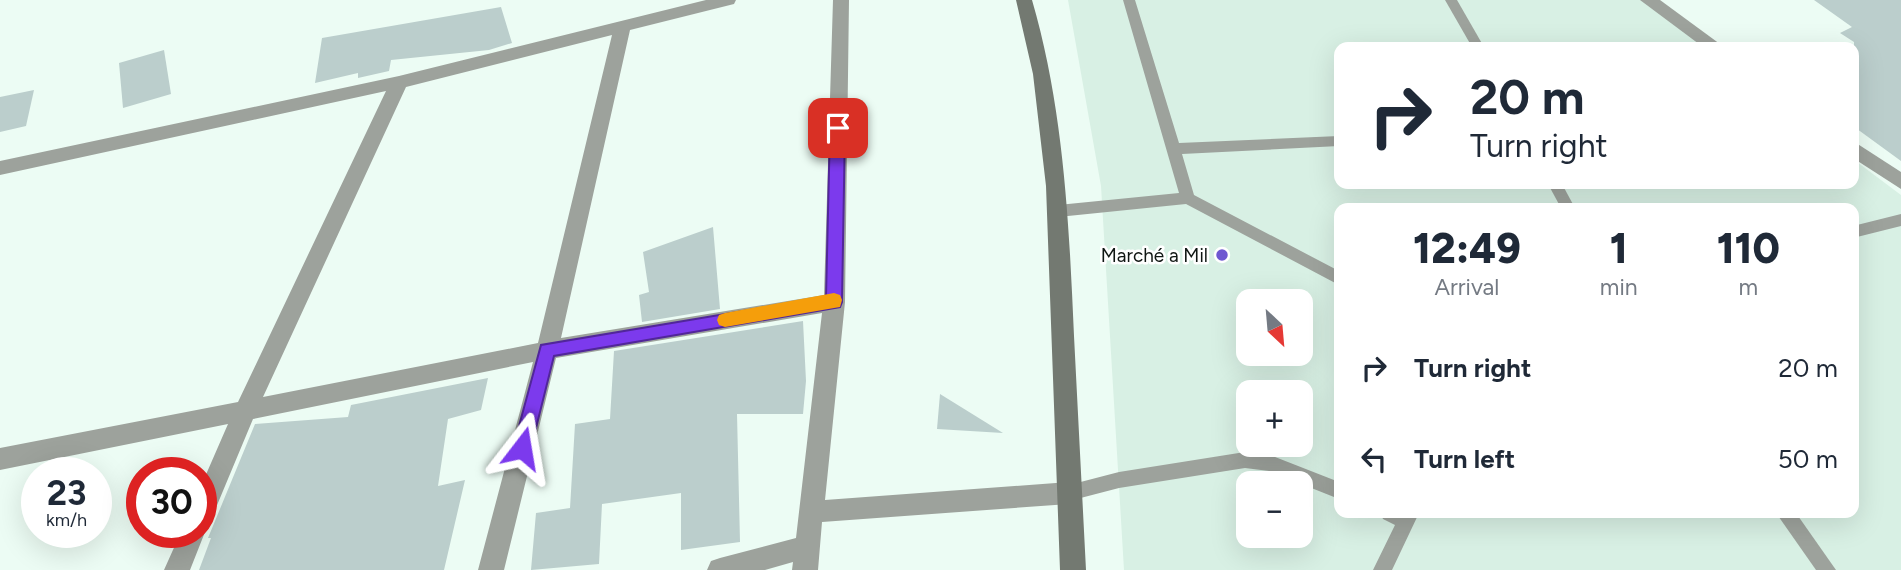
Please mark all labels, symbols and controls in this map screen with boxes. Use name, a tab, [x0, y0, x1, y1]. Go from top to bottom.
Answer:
text: 20 m	[1470, 67, 1585, 126]
icon: right	[1355, 70, 1446, 161]
pin	[808, 98, 868, 158]
icon: arrive	[819, 109, 857, 147]
text: Turn right	[1470, 127, 1608, 165]
text: 12:49	[1413, 223, 1521, 274]
text: 1	[1610, 223, 1628, 274]
text: 110	[1717, 223, 1780, 274]
place label: Marché a Mil	[1101, 244, 1208, 267]
marker: Marché a Mil	[1214, 247, 1230, 263]
text: Arrival	[1434, 273, 1499, 301]
text: min	[1600, 273, 1638, 301]
text: m	[1738, 273, 1758, 301]
north arrow	[1236, 289, 1312, 366]
map controls	[1236, 289, 1313, 548]
icon: right	[1355, 349, 1393, 387]
text: Turn right	[1414, 352, 1531, 384]
text: 20 m	[1778, 352, 1838, 384]
button: +	[1236, 380, 1313, 457]
position arrow	[485, 411, 559, 485]
icon: left	[1355, 440, 1393, 478]
text: Turn left	[1414, 443, 1515, 475]
text: 50 m	[1778, 443, 1838, 475]
speed limit sign: 30	[126, 457, 217, 548]
button: −	[1236, 471, 1313, 548]
text: 23	[47, 472, 86, 514]
text: km/h	[46, 509, 87, 531]

